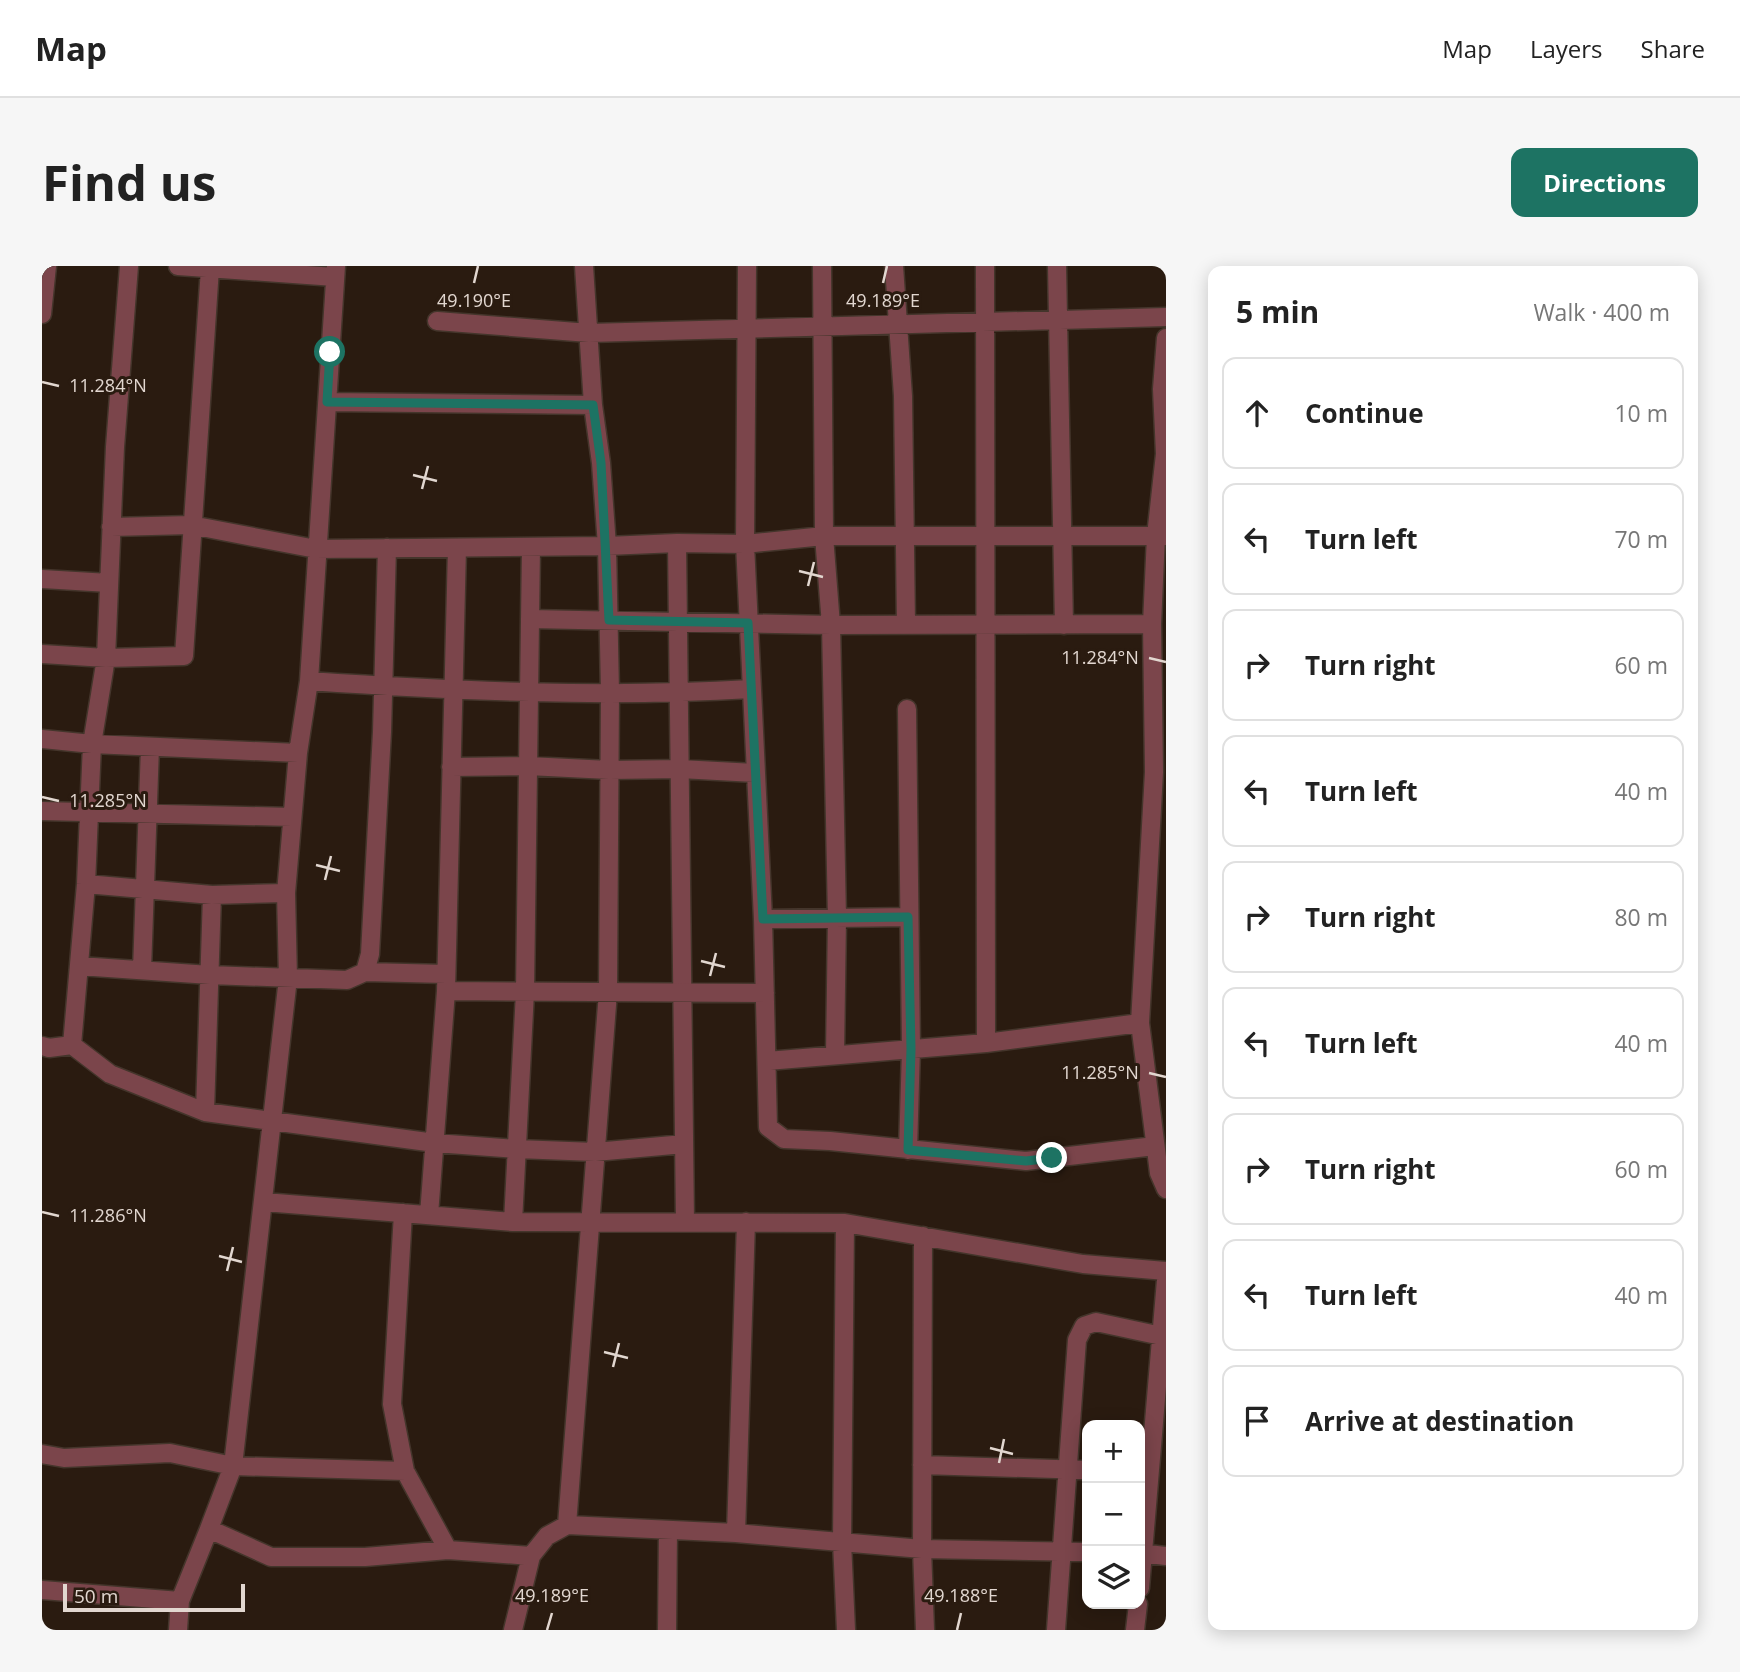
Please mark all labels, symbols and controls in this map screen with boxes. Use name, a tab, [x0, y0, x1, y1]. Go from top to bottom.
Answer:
text: Map	[35, 26, 107, 71]
text: Map	[1442, 32, 1492, 65]
text: Layers	[1530, 32, 1603, 65]
text: Share	[1641, 32, 1705, 65]
button: Directions	[1511, 148, 1698, 217]
text: Find us	[42, 149, 216, 215]
text: 49.190°E	[437, 288, 511, 312]
text: 49.189°E	[846, 288, 920, 312]
text: 5 min	[1236, 291, 1319, 332]
text: Walk · 400 m	[1533, 296, 1670, 328]
route start	[314, 336, 345, 367]
text: 11.284°N	[69, 373, 147, 397]
icon: ahead	[1238, 394, 1276, 432]
text: Continue	[1305, 395, 1424, 431]
text: 10 m	[1614, 397, 1668, 429]
icon: left	[1238, 520, 1276, 558]
text: Turn left	[1305, 521, 1417, 557]
text: 70 m	[1614, 523, 1668, 555]
text: 11.284°N	[1061, 645, 1139, 669]
icon: right	[1238, 646, 1276, 684]
text: Turn right	[1305, 647, 1436, 683]
text: 60 m	[1614, 649, 1668, 681]
icon: left	[1238, 772, 1276, 810]
text: Turn left	[1305, 773, 1417, 809]
text: 40 m	[1614, 775, 1668, 807]
text: 11.285°N	[69, 788, 147, 812]
icon: right	[1238, 898, 1276, 936]
text: Turn right	[1305, 899, 1436, 935]
text: 80 m	[1614, 901, 1668, 933]
icon: left	[1238, 1024, 1276, 1062]
text: Turn left	[1305, 1025, 1417, 1061]
text: 40 m	[1614, 1027, 1668, 1059]
text: 11.285°N	[1061, 1060, 1139, 1084]
route end	[1036, 1142, 1067, 1173]
icon: right	[1238, 1150, 1276, 1188]
text: Turn right	[1305, 1151, 1436, 1187]
text: 60 m	[1614, 1153, 1668, 1185]
text: 11.286°N	[69, 1203, 147, 1227]
icon: left	[1238, 1276, 1276, 1314]
text: Turn left	[1305, 1277, 1417, 1313]
text: 40 m	[1614, 1279, 1668, 1311]
icon: arrive	[1238, 1402, 1276, 1440]
text: Arrive at destination	[1305, 1403, 1574, 1439]
map controls	[1082, 1420, 1145, 1609]
button: +	[1082, 1420, 1145, 1483]
button: −	[1082, 1483, 1145, 1546]
button: layers	[1082, 1546, 1145, 1609]
scale bar	[63, 1581, 245, 1613]
text: 50 m	[74, 1583, 118, 1609]
text: 49.189°E	[515, 1583, 589, 1607]
text: 49.188°E	[924, 1583, 998, 1607]

